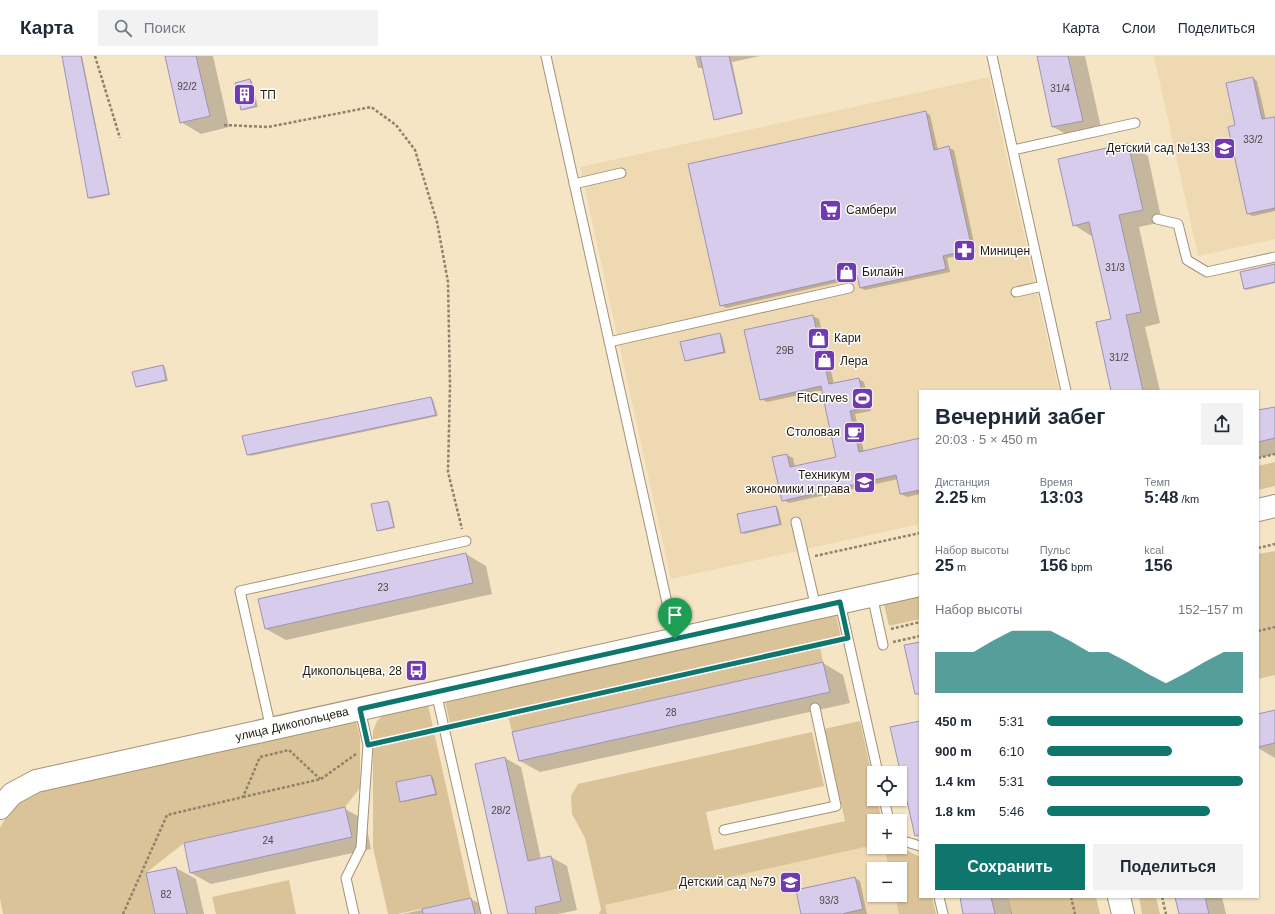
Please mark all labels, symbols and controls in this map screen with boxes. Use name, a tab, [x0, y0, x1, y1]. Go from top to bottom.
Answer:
search box	[98, 10, 378, 46]
text: Карта	[20, 17, 74, 38]
icon: search	[112, 17, 134, 39]
text: Поиск	[144, 19, 185, 36]
text: Карта	[1062, 20, 1100, 36]
text: Слои	[1122, 20, 1156, 36]
text: Поделиться	[1178, 20, 1255, 36]
house number: 92/2	[177, 81, 197, 92]
building icon: ТП	[232, 82, 258, 108]
house number: 31/4	[1050, 83, 1070, 94]
place label: ТП	[260, 88, 276, 102]
house number: 33/2	[1243, 134, 1263, 145]
school or university icon: Детский сад №133	[1212, 135, 1238, 161]
place label: Детский сад №133	[1106, 141, 1210, 155]
supermarket icon: Самбери	[818, 197, 844, 223]
place label: Самбери	[846, 203, 896, 217]
pharmacy icon: Миницен	[952, 238, 978, 264]
place label: Миницен	[980, 244, 1030, 258]
shop icon: Билайн	[833, 259, 859, 285]
house number: 31/3	[1105, 262, 1125, 273]
place label: Билайн	[862, 265, 904, 279]
shop icon: Кари	[805, 325, 831, 351]
place label: Кари	[834, 331, 861, 345]
house number: 29В	[776, 345, 794, 356]
shop icon: Лера	[811, 348, 837, 374]
house number: 31/2	[1109, 352, 1129, 363]
place label: Лера	[840, 354, 868, 368]
sports icon: FitCurves	[850, 385, 876, 411]
place label: FitCurves	[797, 391, 848, 405]
button: share	[1201, 403, 1243, 445]
text: Вечерний забег	[935, 404, 1105, 429]
cafe icon: Столовая	[842, 419, 868, 445]
place label: Столовая	[786, 425, 840, 439]
text: 20:03 · 5 × 450 m	[935, 432, 1037, 447]
place label: Техникум экономики и права	[745, 468, 850, 496]
school or university icon: Техникум экономики и права	[852, 469, 878, 495]
text: Дистанция	[935, 476, 990, 488]
text: Время	[1040, 476, 1073, 488]
text: Темп	[1144, 476, 1170, 488]
text: 2.25	[935, 488, 968, 507]
text: 13:03	[1040, 488, 1083, 507]
text: 5:48	[1144, 488, 1178, 507]
text: km	[968, 493, 986, 505]
text: /km	[1178, 493, 1199, 505]
text: Набор высоты	[935, 544, 1009, 556]
text: Пульс	[1040, 544, 1070, 556]
text: kcal	[1144, 544, 1164, 556]
text: 25	[935, 556, 954, 575]
text: 156	[1040, 556, 1068, 575]
text: 156	[1144, 556, 1173, 575]
text: m	[954, 561, 966, 573]
text: bpm	[1068, 561, 1093, 573]
house number: 23	[377, 582, 389, 593]
pin	[658, 598, 692, 639]
text: Набор высоты	[935, 602, 1022, 617]
text: 152–157 m	[1178, 602, 1243, 617]
icon: arrive	[664, 604, 686, 626]
bus stop icon: Дикопольцева, 28	[404, 658, 430, 684]
place label: Дикопольцева, 28	[303, 664, 402, 678]
street label: улица Дикопольцева	[234, 704, 350, 744]
house number: 28	[665, 707, 677, 718]
text: 450 m	[935, 714, 972, 729]
text: 5:31	[999, 714, 1024, 729]
text: 900 m	[935, 744, 972, 759]
text: 6:10	[999, 744, 1024, 759]
map controls	[867, 766, 907, 902]
button: locate	[867, 766, 907, 806]
text: 1.4 km	[935, 774, 975, 789]
text: 5:31	[999, 774, 1024, 789]
text: 1.8 km	[935, 804, 975, 819]
text: 5:46	[999, 804, 1024, 819]
house number: 28/2	[491, 805, 511, 816]
button: +	[867, 814, 907, 854]
house number: 24	[262, 835, 274, 846]
button: Сохранить	[935, 844, 1085, 890]
button: Поделиться	[1093, 844, 1243, 890]
button: −	[867, 862, 907, 902]
school or university icon: Детский сад №79	[778, 869, 804, 895]
place label: Детский сад №79	[679, 875, 776, 889]
house number: 82	[160, 889, 172, 900]
house number: 93/3	[819, 895, 839, 906]

